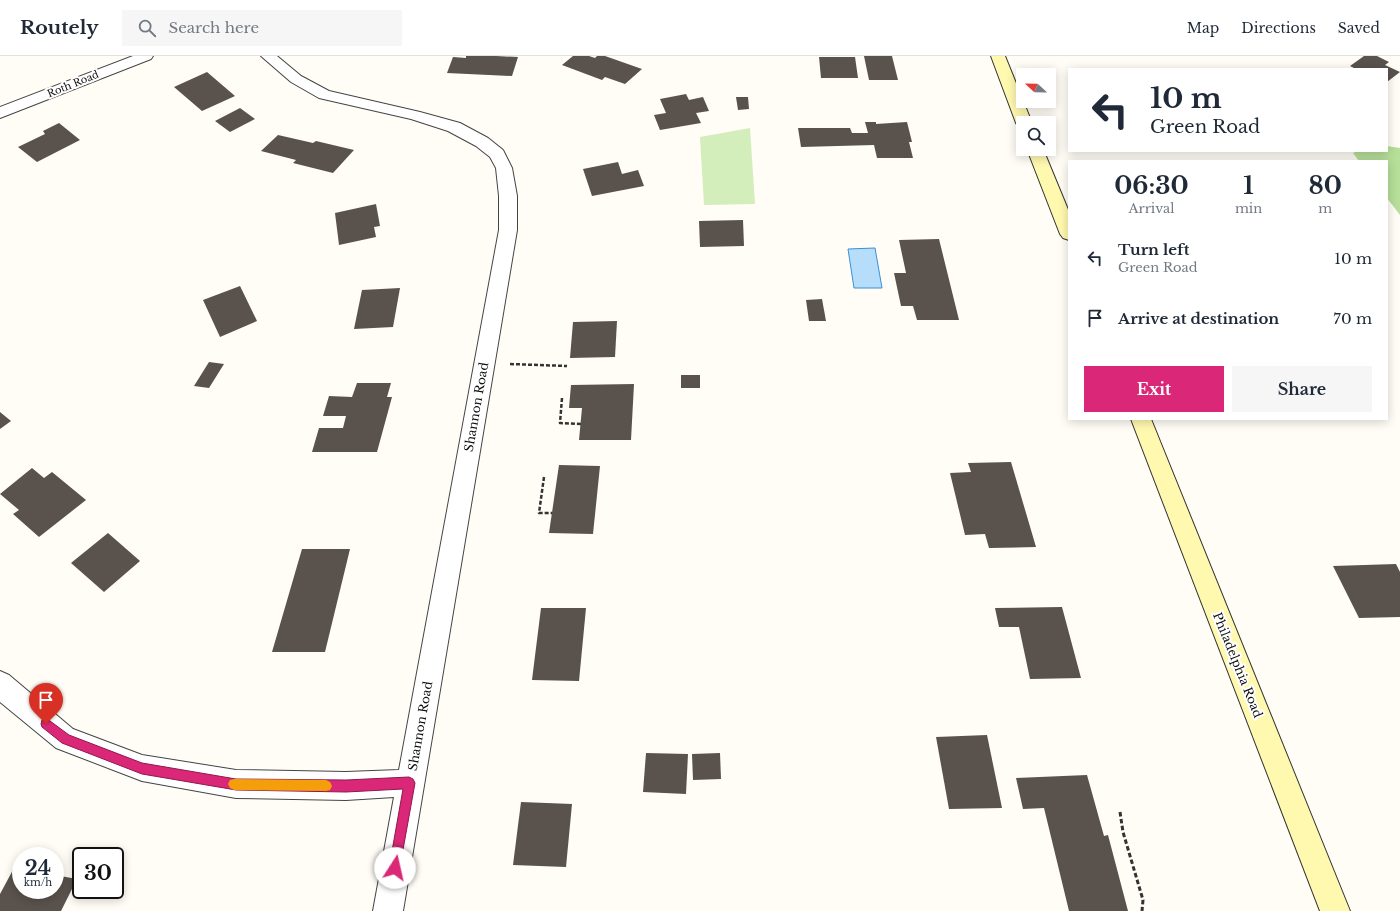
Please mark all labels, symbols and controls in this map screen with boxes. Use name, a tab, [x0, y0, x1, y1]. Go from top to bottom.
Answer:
search box	[122, 10, 402, 46]
text: Routely	[20, 16, 98, 39]
icon: search	[136, 17, 158, 39]
text: Search here	[168, 18, 259, 37]
text: Map	[1187, 19, 1219, 37]
text: Directions	[1241, 19, 1316, 37]
text: Saved	[1338, 19, 1380, 37]
street label: Roth Road	[45, 68, 101, 100]
north arrow	[1016, 68, 1056, 108]
map controls	[1016, 68, 1056, 156]
text: 10 m	[1150, 81, 1222, 116]
icon: left	[1084, 84, 1136, 136]
button: search	[1016, 116, 1056, 156]
text: Green Road	[1150, 116, 1260, 138]
text: 06:30	[1114, 171, 1189, 200]
text: 1	[1243, 171, 1254, 200]
text: 80	[1308, 171, 1342, 200]
text: Arrival	[1128, 200, 1174, 217]
text: min	[1235, 200, 1262, 217]
text: m	[1318, 200, 1332, 217]
text: Turn left	[1118, 240, 1189, 259]
icon: left	[1084, 247, 1106, 269]
text: 10 m	[1334, 249, 1372, 268]
text: Green Road	[1118, 259, 1198, 276]
icon: arrive	[1084, 307, 1106, 329]
text: Arrive at destination	[1118, 309, 1279, 328]
text: 70 m	[1333, 309, 1372, 328]
street label: Shannon Road	[461, 361, 491, 453]
button: Exit	[1084, 366, 1224, 412]
button: Share	[1232, 366, 1372, 412]
street label: Philadelphia Road	[1210, 610, 1266, 720]
street label: Shannon Road	[405, 680, 435, 772]
pin	[29, 683, 63, 724]
icon: arrive	[35, 689, 57, 711]
speed limit sign: 30	[72, 847, 124, 899]
position arrow	[374, 847, 416, 889]
text: 24	[25, 856, 51, 880]
text: km/h	[24, 876, 52, 889]

